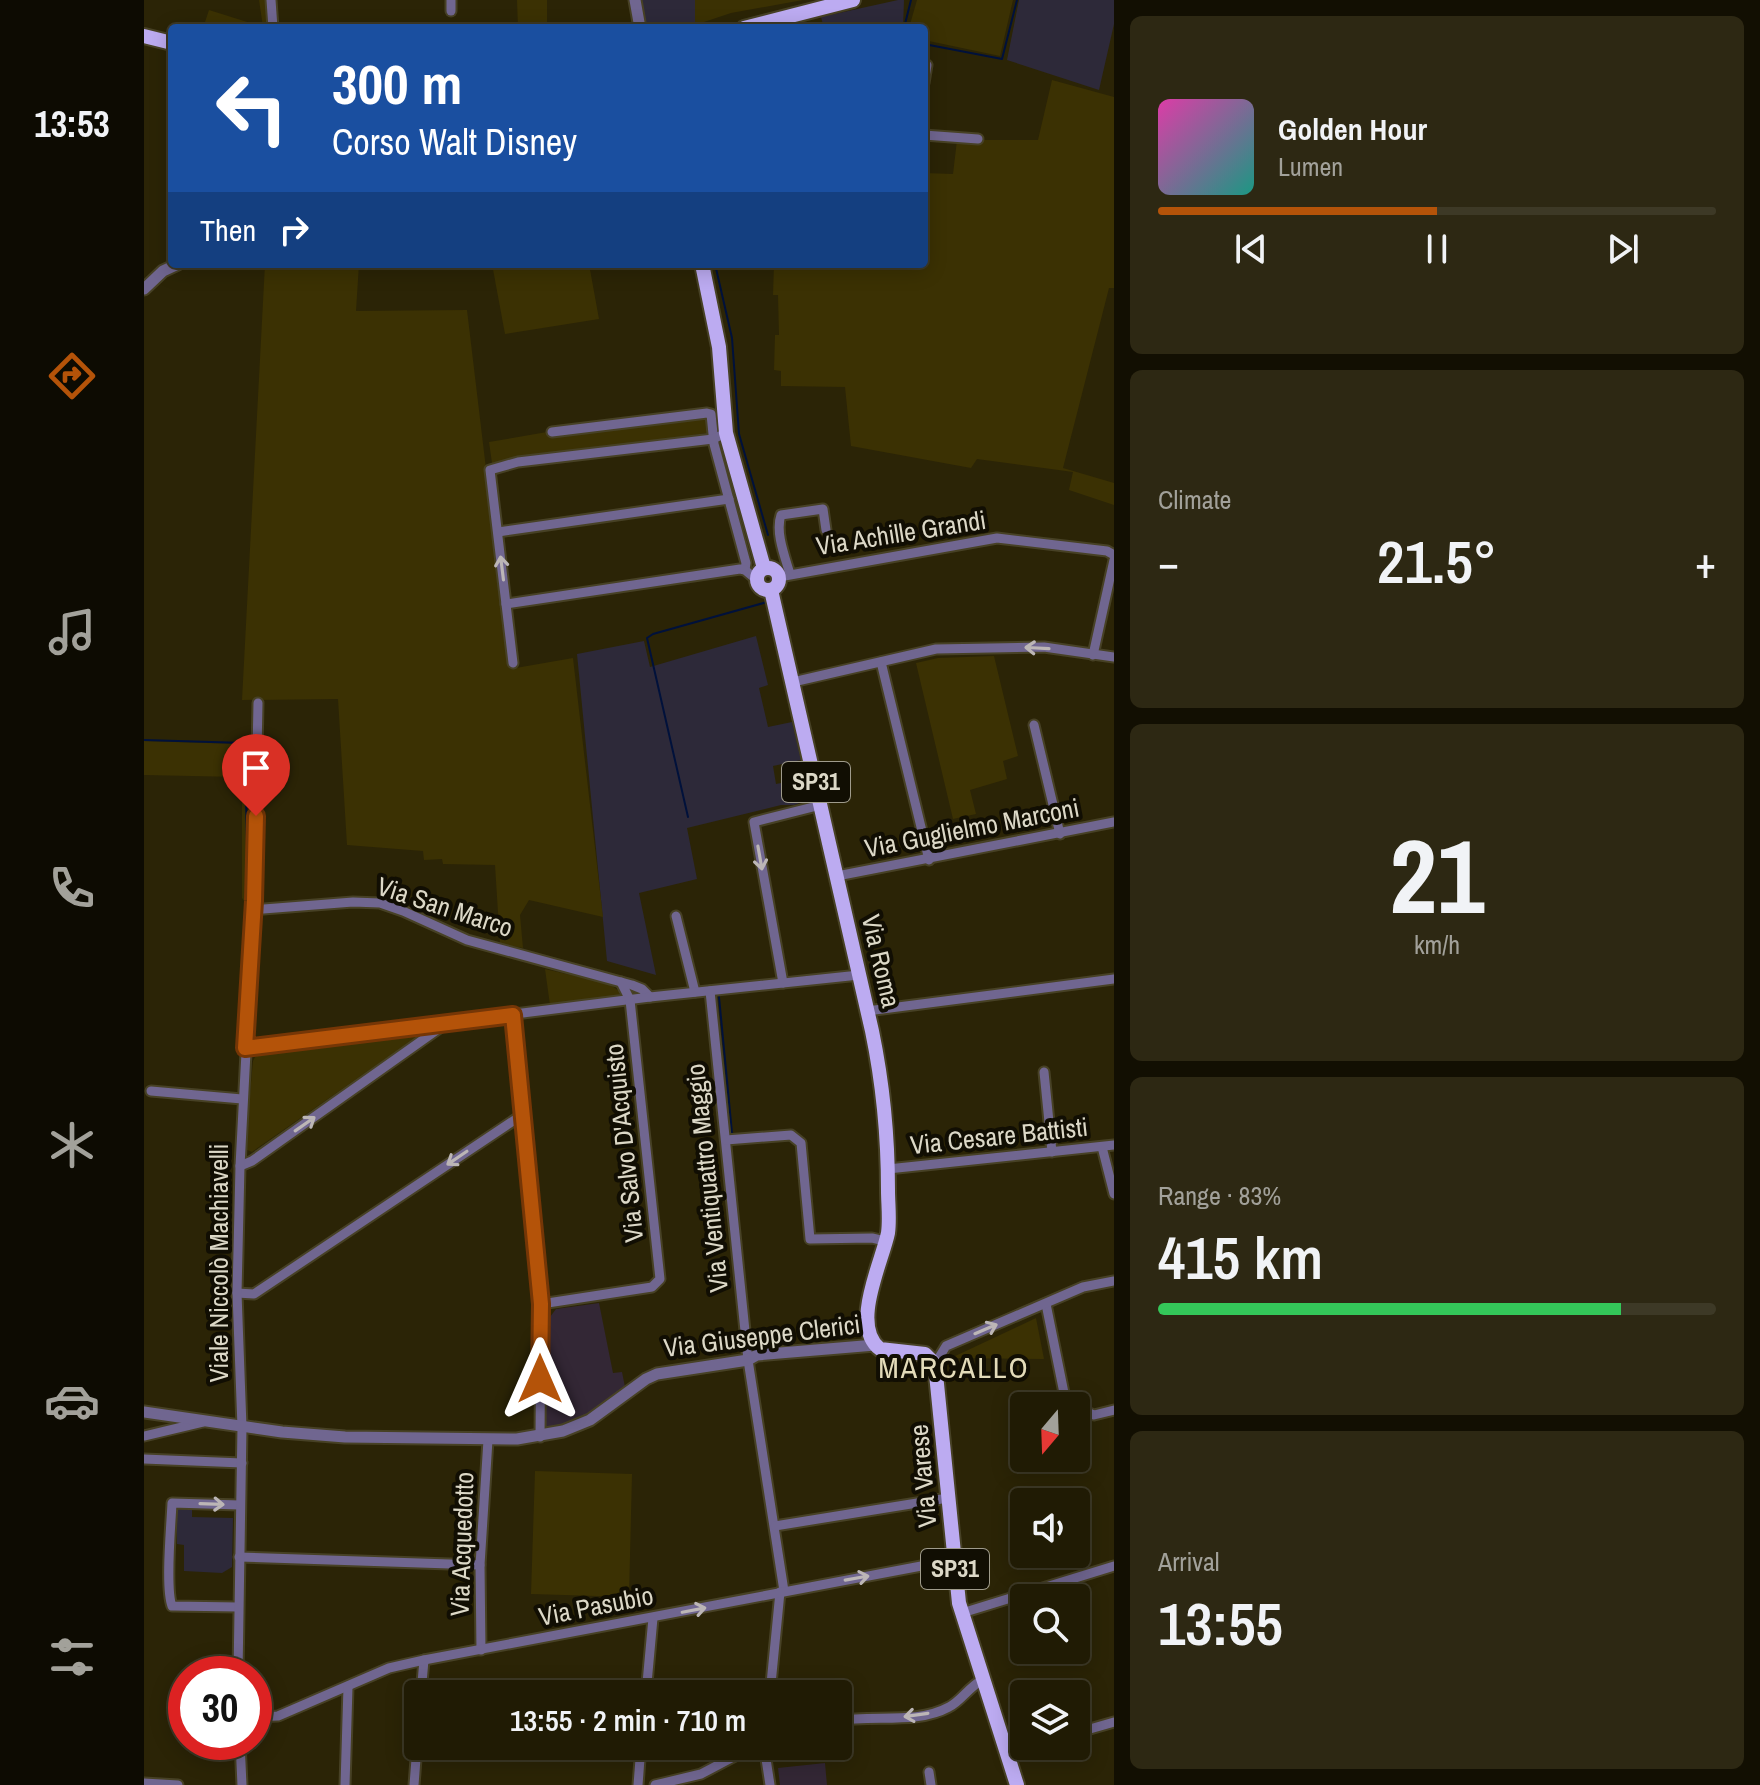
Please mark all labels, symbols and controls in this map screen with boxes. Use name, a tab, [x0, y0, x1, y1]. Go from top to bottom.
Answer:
text: 300 m	[332, 46, 462, 121]
icon: left	[200, 56, 304, 160]
text: 13:53	[34, 100, 110, 148]
text: Golden Hour	[1278, 109, 1427, 149]
text: Corso Walt Disney	[332, 118, 577, 166]
text: Lumen	[1278, 149, 1343, 184]
icon: right	[272, 208, 316, 252]
text: Then	[200, 210, 256, 250]
icon: previous	[1229, 227, 1273, 271]
icon: pause	[1415, 227, 1459, 271]
icon: next	[1601, 227, 1645, 271]
icon: directions	[44, 348, 100, 404]
text: Climate	[1158, 482, 1231, 517]
street label: Via Achille Grandi	[813, 502, 988, 563]
text: 21.5°	[1377, 521, 1497, 602]
text: −	[1158, 532, 1179, 592]
text: +	[1695, 532, 1716, 592]
one-way arrow	[494, 555, 509, 582]
icon: music	[44, 604, 100, 660]
one-way arrow	[1024, 640, 1051, 655]
pin	[222, 734, 290, 816]
icon: arrive	[234, 746, 278, 790]
road number: SP31	[782, 762, 850, 802]
street label: Via Guglielmo Marconi	[862, 790, 1082, 865]
text: 21	[1390, 805, 1484, 945]
one-way arrow	[754, 844, 769, 870]
icon: phone	[44, 860, 100, 916]
street label: Via San Marco	[373, 868, 517, 945]
street label: Via Roma	[854, 911, 909, 1011]
text: km/h	[1414, 927, 1460, 962]
street label: Via Salvo D'Acquisto	[596, 1042, 651, 1244]
street label: Via Ventiquattro Maggio	[677, 1062, 736, 1294]
street label: Via Cesare Battisti	[908, 1109, 1090, 1162]
one-way arrow	[293, 1116, 315, 1132]
icon: climate	[44, 1117, 100, 1173]
street label: Viale Niccolò Machiavelli	[201, 1144, 236, 1383]
one-way arrow	[446, 1150, 468, 1166]
text: Range · 83%	[1158, 1178, 1281, 1213]
text: 415 km	[1158, 1217, 1323, 1298]
street label: Via Giuseppe Clerici	[662, 1306, 862, 1365]
one-way arrow	[973, 1321, 998, 1336]
position arrow	[498, 1337, 582, 1421]
district label: MARCALLO	[878, 1347, 1030, 1387]
icon: car	[44, 1373, 100, 1429]
north arrow	[1010, 1392, 1090, 1472]
map controls	[1010, 1392, 1090, 1760]
street label: Via Varese	[901, 1423, 944, 1529]
street label: Via Acquedotto	[441, 1471, 482, 1617]
button: sound	[1010, 1488, 1090, 1568]
one-way arrow	[198, 1497, 225, 1512]
text: Arrival	[1158, 1544, 1220, 1579]
road number: SP31	[921, 1549, 989, 1589]
one-way arrow	[844, 1569, 869, 1584]
street label: Via Pasubio	[536, 1577, 656, 1634]
text: 13:55	[1158, 1583, 1283, 1664]
button: search	[1010, 1584, 1090, 1664]
one-way arrow	[680, 1601, 706, 1616]
icon: filters	[44, 1629, 100, 1685]
speed limit sign: 30	[168, 1656, 272, 1760]
button: layers	[1010, 1680, 1090, 1760]
text: 13:55 · 2 min · 710 m	[510, 1700, 746, 1740]
one-way arrow	[903, 1708, 929, 1723]

